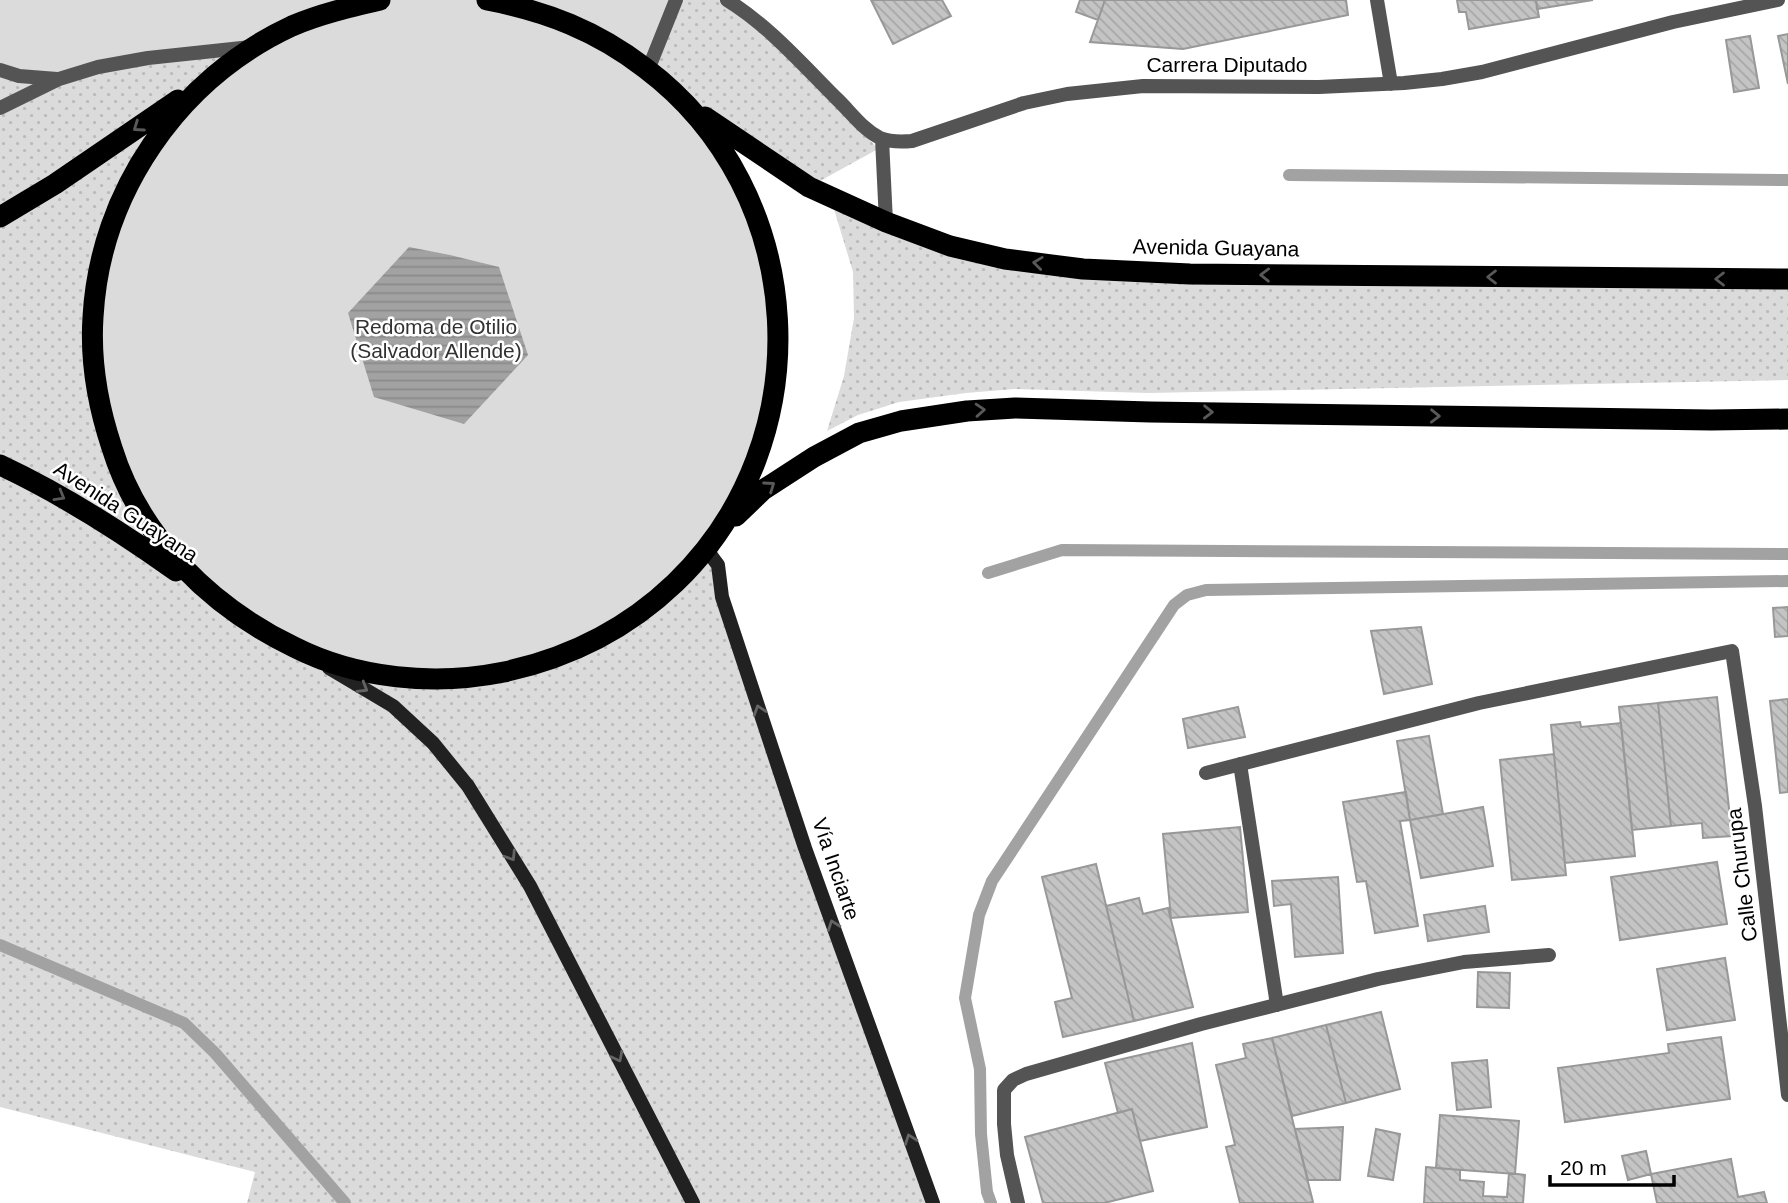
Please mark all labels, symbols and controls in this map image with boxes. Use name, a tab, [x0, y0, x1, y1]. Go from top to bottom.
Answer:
street label: Carrera Diputado	[1146, 53, 1308, 76]
one-way arrow	[133, 119, 146, 131]
street label: Avenida Guayana	[1133, 235, 1300, 260]
one-way arrow	[1032, 256, 1044, 271]
one-way arrow	[1259, 267, 1270, 282]
one-way arrow	[1487, 269, 1497, 285]
one-way arrow	[1714, 271, 1725, 287]
park label: Redoma de Otilio (Salvador Allende)	[350, 315, 522, 362]
one-way arrow	[975, 403, 986, 418]
one-way arrow	[1203, 405, 1214, 420]
one-way arrow	[1431, 408, 1441, 424]
street label: Avenida Guayana	[50, 457, 203, 567]
one-way arrow	[762, 482, 775, 494]
one-way arrow	[53, 488, 66, 501]
one-way arrow	[355, 680, 368, 693]
one-way arrow	[753, 704, 767, 716]
street label: Calle Churupa	[1722, 807, 1761, 943]
street label: Vía Inciarte	[808, 815, 865, 923]
one-way arrow	[502, 848, 515, 861]
one-way arrow	[827, 919, 841, 931]
one-way arrow	[609, 1050, 623, 1062]
one-way arrow	[904, 1133, 918, 1145]
scale bar	[1550, 1144, 1674, 1188]
text: 20 m	[1560, 1156, 1607, 1179]

